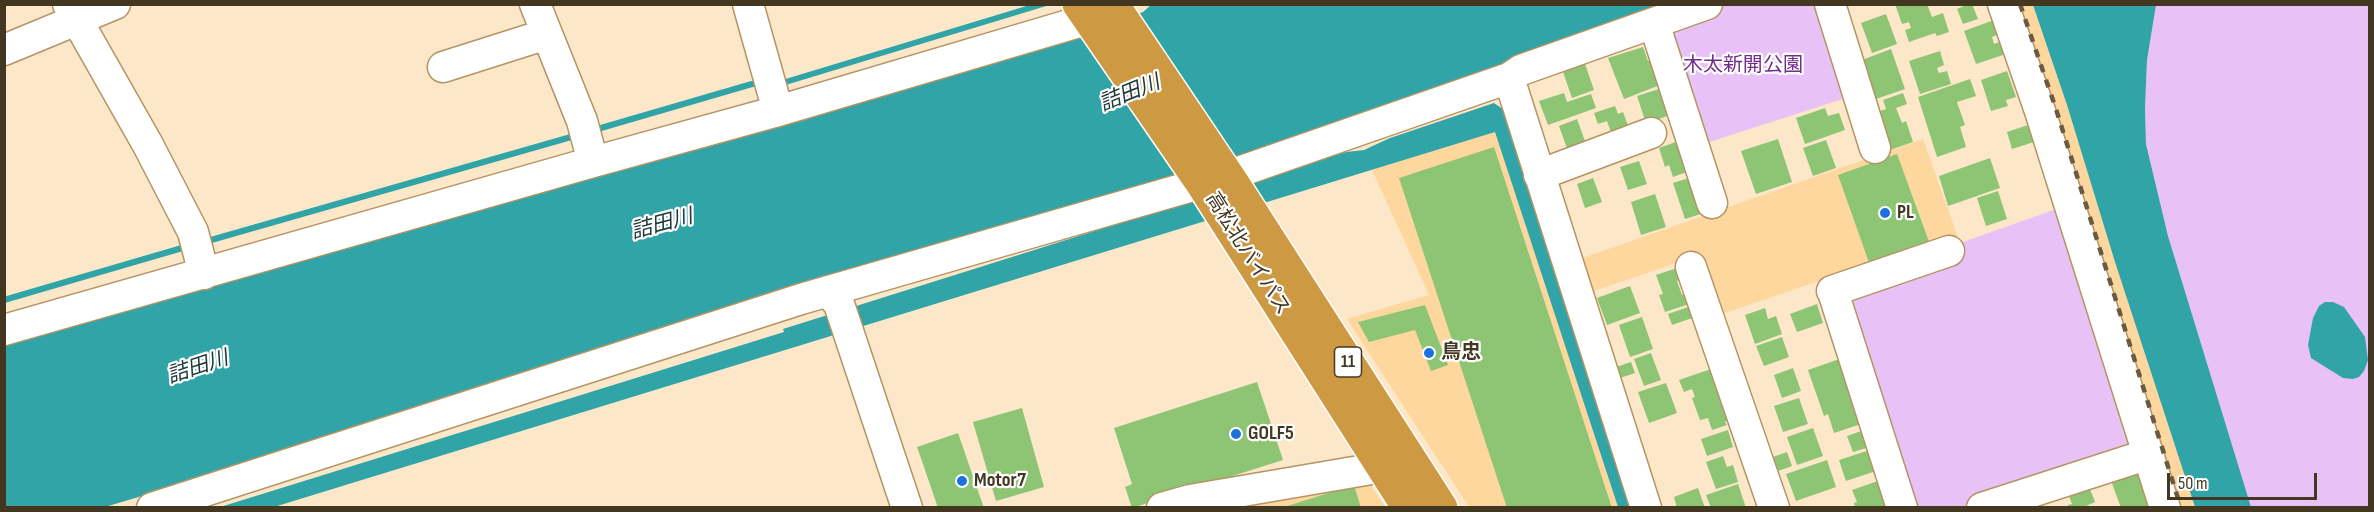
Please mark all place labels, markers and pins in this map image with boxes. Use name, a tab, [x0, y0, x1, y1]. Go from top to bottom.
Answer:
place label: PL	[1897, 201, 1914, 225]
marker: PL	[1878, 206, 1892, 220]
place label: 鳥忠	[1441, 341, 1481, 365]
marker: 鳥忠	[1422, 346, 1436, 360]
place label: GOLF5	[1248, 422, 1294, 446]
marker: GOLF5	[1229, 427, 1243, 441]
place label: Motor7	[974, 469, 1026, 493]
marker: Motor7	[955, 474, 969, 488]

